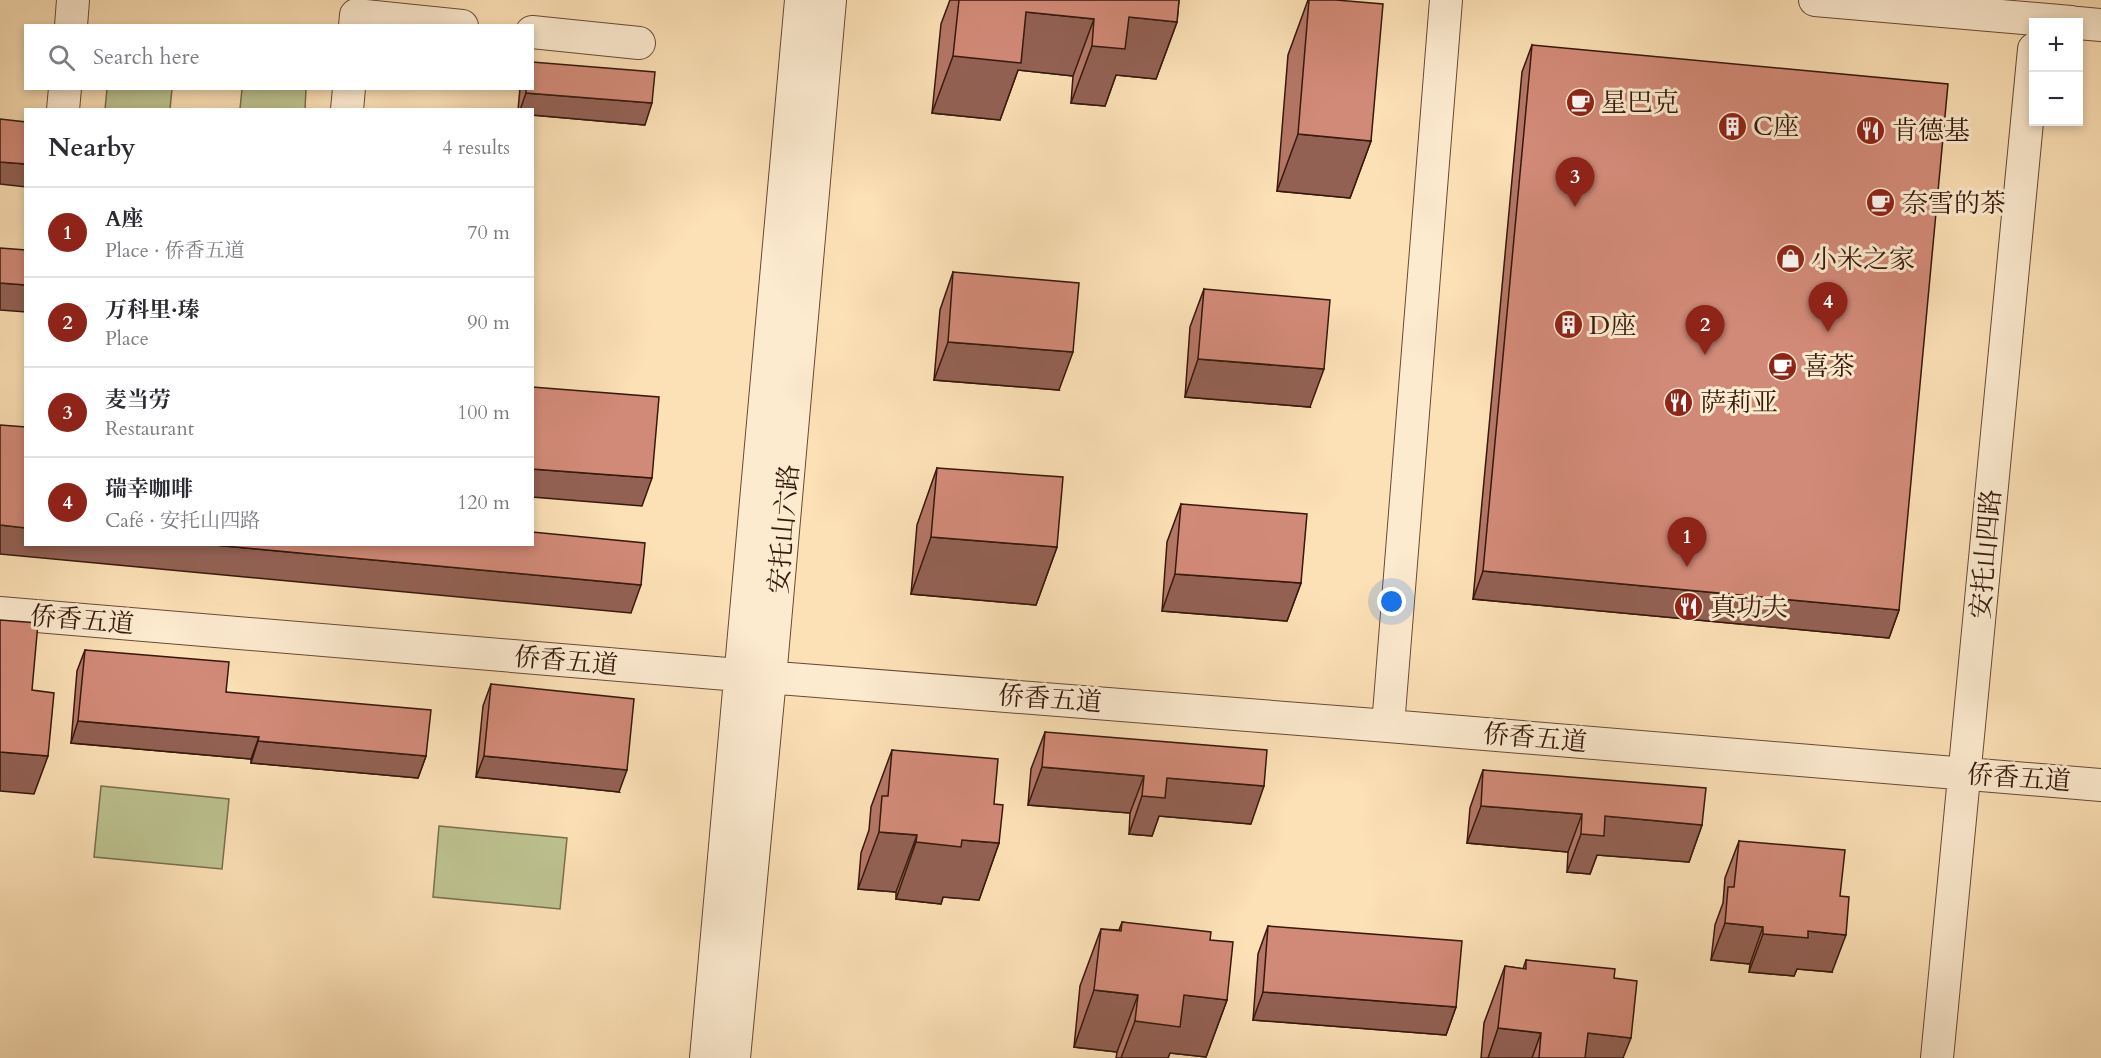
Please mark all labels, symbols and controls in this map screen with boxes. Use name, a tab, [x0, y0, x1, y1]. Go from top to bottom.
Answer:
map controls	[2029, 18, 2083, 126]
button: +	[2029, 18, 2083, 72]
search box	[24, 24, 534, 90]
icon: search	[45, 41, 78, 74]
text: Search here	[93, 42, 200, 72]
button: −	[2029, 72, 2083, 126]
place label: 星巴克	[1601, 85, 1679, 120]
cafe icon: 星巴克	[1564, 86, 1596, 118]
place label: C座	[1753, 109, 1799, 144]
building icon: C座	[1716, 110, 1748, 142]
place label: 肯德基	[1892, 113, 1970, 148]
restaurant icon: 肯德基	[1855, 114, 1887, 146]
text: Nearby	[48, 130, 136, 165]
text: 4 results	[442, 134, 510, 161]
pin: 3	[1556, 158, 1594, 207]
place label: 奈雪的茶	[1902, 186, 2006, 221]
cafe icon: 奈雪的茶	[1865, 187, 1897, 219]
text: A座	[105, 204, 144, 234]
text: 1	[62, 219, 73, 246]
text: 70 m	[467, 219, 510, 246]
text: Place · 侨香五道	[105, 237, 245, 264]
place label: 小米之家	[1811, 242, 1915, 277]
shop icon: 小米之家	[1774, 243, 1806, 275]
pin: 4	[1808, 282, 1848, 332]
text: 万科里·瑧	[105, 295, 200, 325]
pin: 2	[1686, 306, 1724, 355]
place label: D座	[1589, 308, 1636, 343]
text: 2	[62, 309, 73, 336]
text: 90 m	[467, 309, 510, 336]
building icon: D座	[1552, 309, 1584, 341]
text: Place	[105, 325, 149, 352]
place label: 喜茶	[1803, 349, 1855, 384]
cafe icon: 喜茶	[1766, 350, 1798, 382]
text: 麦当劳	[105, 385, 171, 415]
place label: 萨莉亚	[1700, 385, 1778, 420]
restaurant icon: 萨莉亚	[1663, 386, 1695, 418]
text: 3	[62, 399, 73, 426]
text: 100 m	[457, 399, 510, 426]
text: Restaurant	[105, 415, 194, 442]
street label: 安托山六路	[761, 463, 807, 595]
text: 瑞幸咖啡	[105, 474, 193, 504]
street label: 安托山四路	[1963, 488, 2009, 620]
text: 4	[62, 489, 73, 516]
text: 120 m	[457, 489, 510, 516]
text: Café · 安托山四路	[105, 507, 260, 534]
pin: 1	[1668, 518, 1706, 567]
your location	[1377, 587, 1406, 616]
place label: 真功夫	[1710, 590, 1788, 625]
restaurant icon: 真功夫	[1673, 591, 1705, 623]
street label: 侨香五道	[29, 598, 135, 642]
street label: 侨香五道	[513, 639, 619, 683]
street label: 侨香五道	[997, 678, 1103, 720]
street label: 侨香五道	[1482, 716, 1588, 760]
street label: 侨香五道	[1966, 757, 2072, 799]

